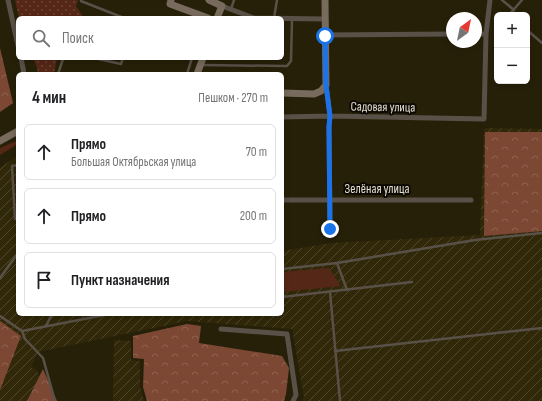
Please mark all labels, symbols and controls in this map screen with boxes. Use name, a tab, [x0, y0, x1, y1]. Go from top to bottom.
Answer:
north arrow	[446, 12, 482, 48]
map controls	[494, 12, 530, 84]
button: +	[494, 12, 530, 48]
search box	[16, 16, 284, 60]
icon: search	[30, 27, 52, 49]
route start	[316, 27, 334, 45]
text: Поиск	[62, 29, 94, 48]
button: −	[494, 48, 530, 84]
text: 4 мин	[32, 88, 66, 108]
text: Пешком · 270 m	[198, 90, 268, 106]
street label: Садовая улица	[350, 98, 415, 116]
text: Прямо	[71, 135, 106, 154]
icon: ahead	[33, 141, 55, 163]
text: 70 m	[246, 144, 267, 160]
text: Большая Октябрьская улица	[71, 154, 196, 170]
street label: Зелёная улица	[345, 181, 409, 197]
icon: ahead	[33, 205, 55, 227]
text: Прямо	[71, 207, 106, 226]
text: 200 m	[240, 208, 267, 224]
route end	[321, 220, 339, 238]
icon: arrive	[33, 269, 55, 291]
text: Пункт назначения	[71, 271, 169, 290]

